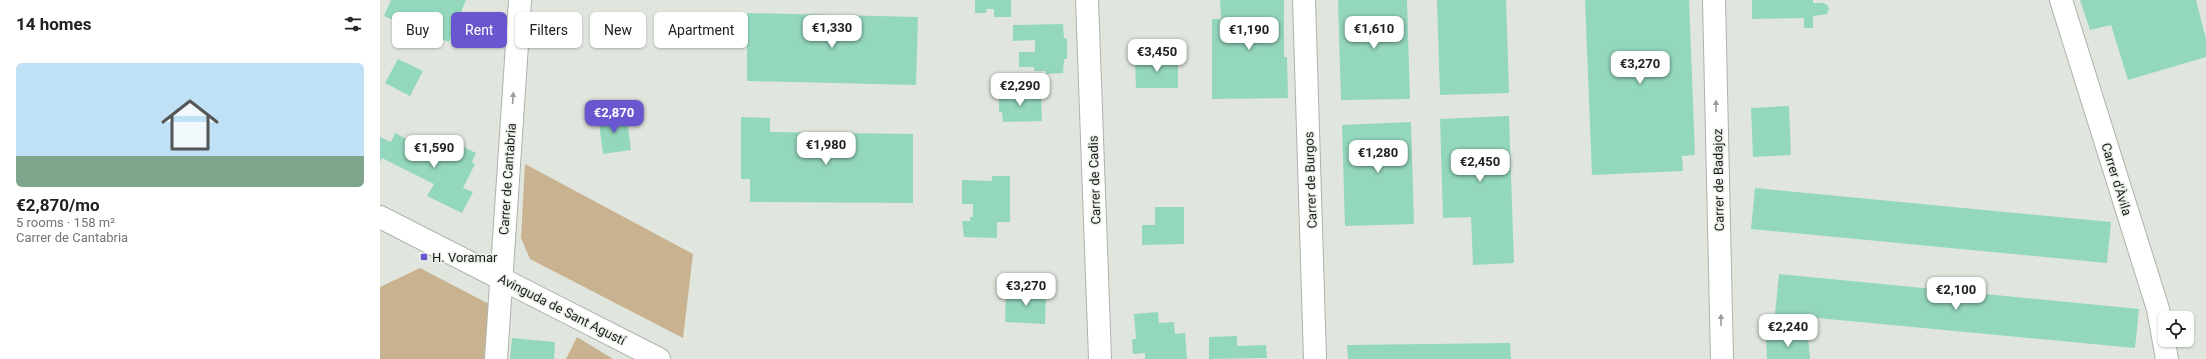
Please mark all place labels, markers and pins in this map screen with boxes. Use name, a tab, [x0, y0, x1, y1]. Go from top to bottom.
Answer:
pin: €1,330	[799, 15, 865, 49]
pin: €1,610	[1341, 16, 1407, 50]
pin: €1,190	[1216, 17, 1282, 51]
pin: €3,450	[1124, 39, 1190, 73]
pin: €3,270	[1607, 51, 1673, 85]
pin: €2,290	[987, 73, 1053, 107]
pin: €2,870	[581, 100, 647, 134]
pin: €1,980	[793, 132, 859, 166]
pin: €1,590	[401, 135, 467, 169]
pin: €1,280	[1345, 140, 1411, 174]
pin: €2,450	[1447, 149, 1513, 183]
place label: H. Voramar	[432, 250, 498, 265]
marker: H. Voramar	[419, 252, 429, 262]
pin: €3,270	[993, 273, 1059, 307]
pin: €2,100	[1923, 277, 1989, 311]
pin: €2,240	[1755, 314, 1821, 348]

